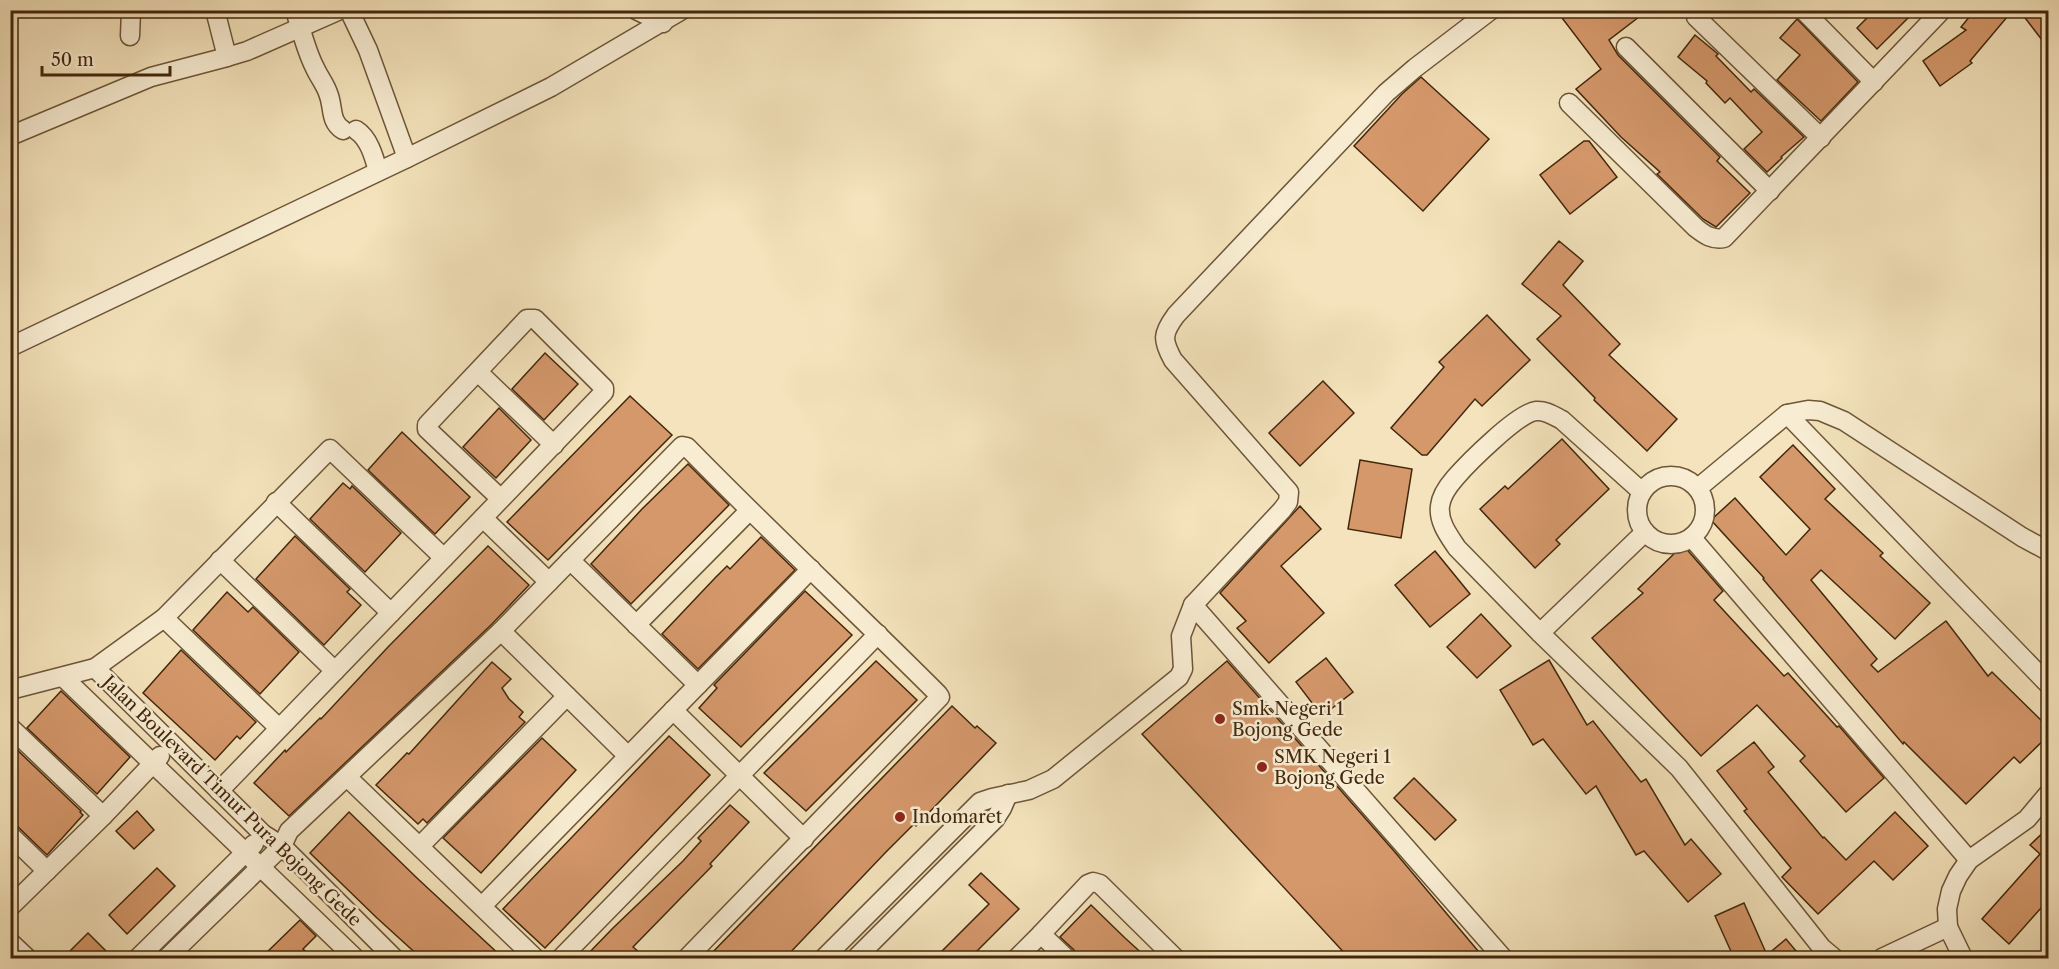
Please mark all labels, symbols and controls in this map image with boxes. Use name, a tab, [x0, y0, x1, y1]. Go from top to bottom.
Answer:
scale bar	[42, 39, 170, 77]
text: 50 m	[51, 49, 94, 71]
street label: Jalan Boulevard Timur Pura Bojong Gede	[96, 669, 366, 931]
place label: Smk Negeri 1 Bojong Gede	[1232, 698, 1344, 741]
marker: Smk Negeri 1 Bojong Gede	[1213, 712, 1227, 726]
place label: SMK Negeri 1 Bojong Gede	[1274, 746, 1391, 789]
marker: SMK Negeri 1 Bojong Gede	[1255, 760, 1269, 774]
place label: Indomaret	[912, 806, 1003, 828]
marker: Indomaret	[893, 810, 907, 824]

